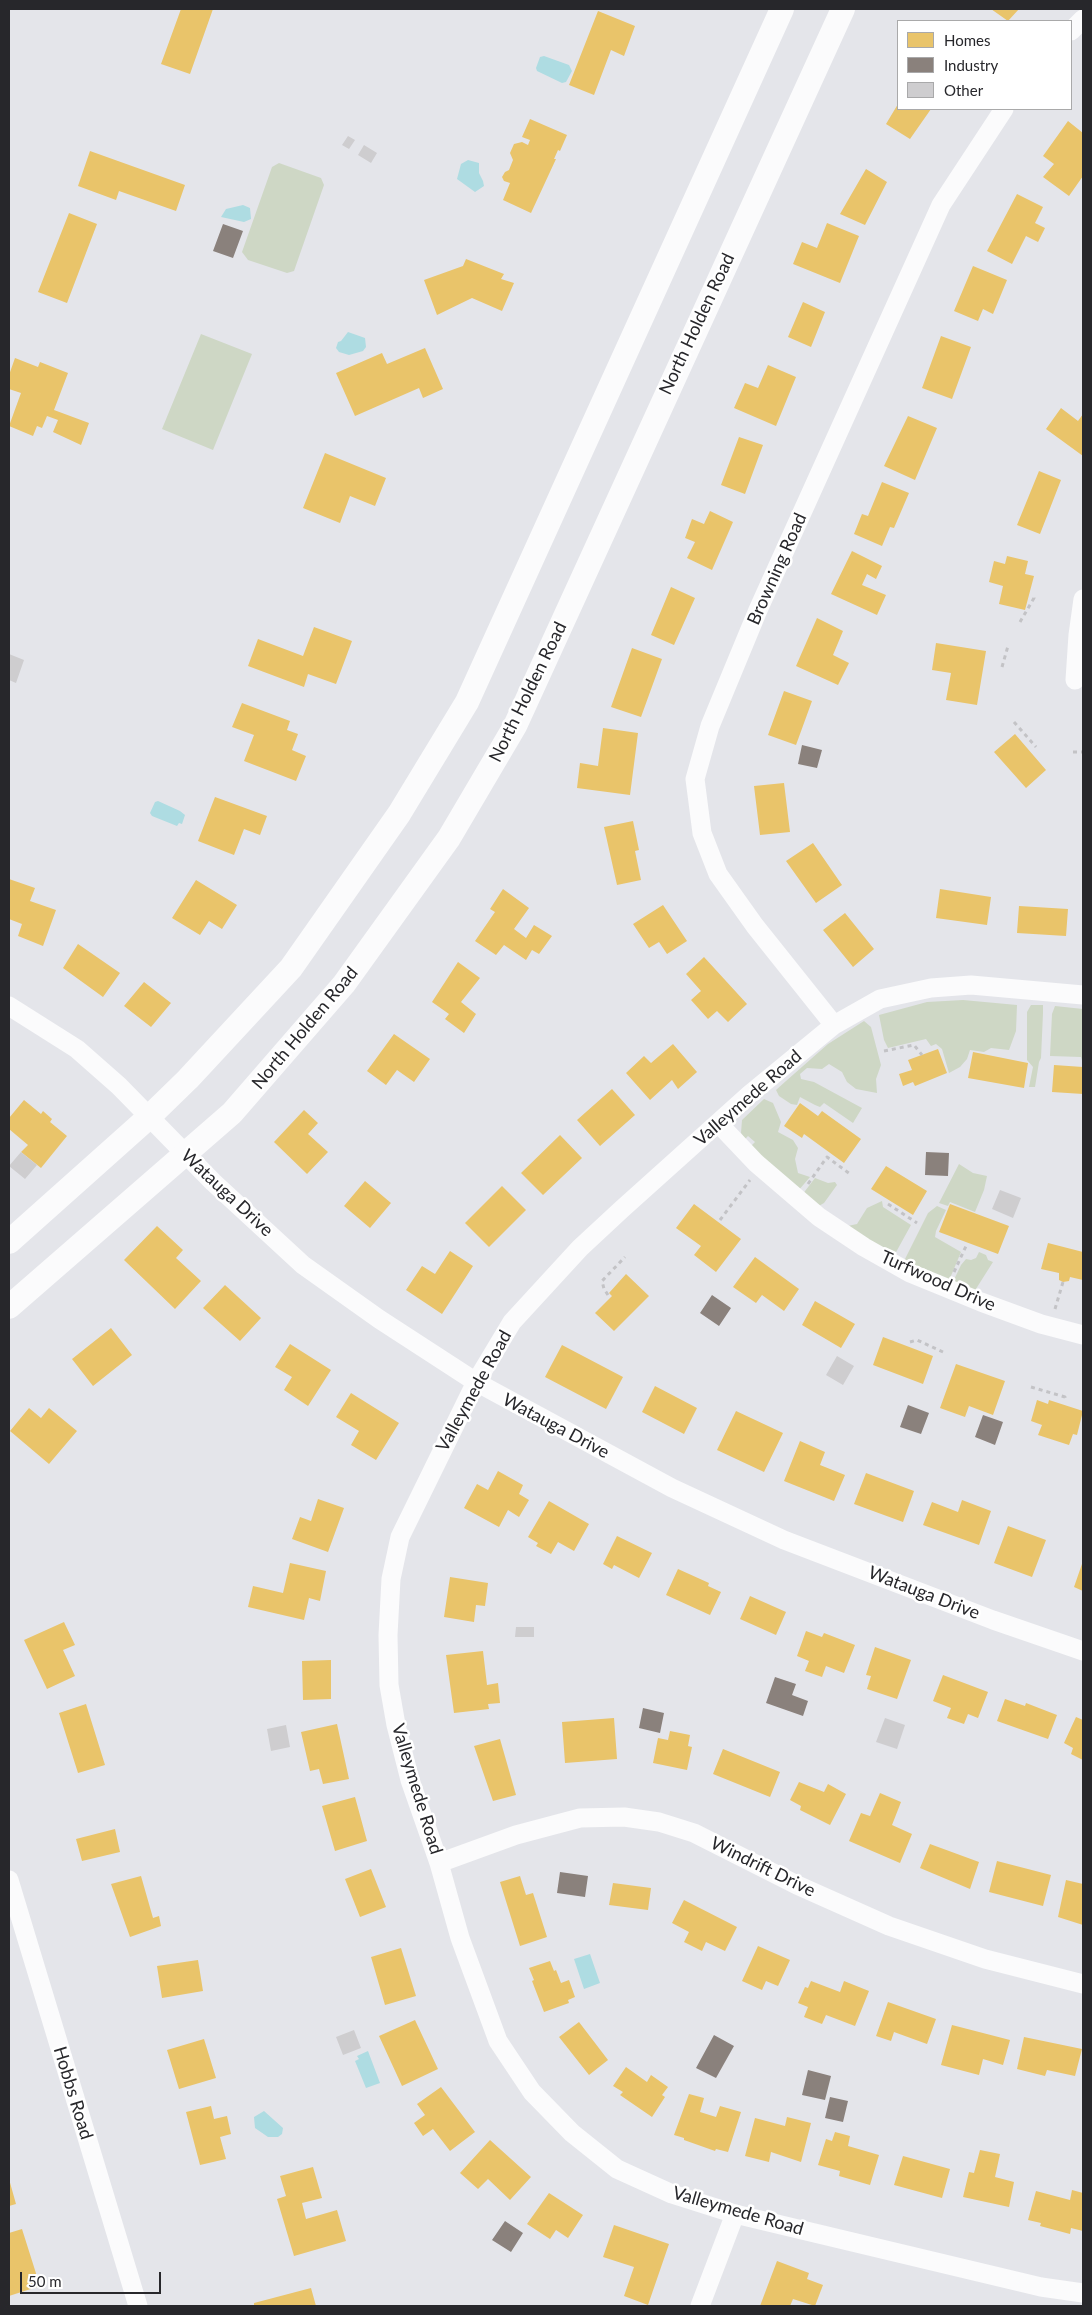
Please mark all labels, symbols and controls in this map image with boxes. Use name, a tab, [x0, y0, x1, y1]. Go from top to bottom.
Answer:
legend	[897, 20, 1072, 110]
text: Homes	[944, 31, 990, 49]
text: Industry	[944, 56, 998, 74]
text: Other	[944, 81, 983, 99]
street label: North Holden Road	[655, 250, 739, 398]
street label: Browning Road	[743, 510, 811, 628]
street label: North Holden Road	[485, 618, 571, 766]
street label: North Holden Road	[247, 962, 363, 1094]
street label: Valleymede Road	[690, 1045, 806, 1151]
street label: Watauga Drive	[177, 1145, 277, 1241]
street label: Turfwood Drive	[877, 1246, 999, 1316]
street label: Valleymede Road	[432, 1327, 516, 1455]
street label: Watauga Drive	[499, 1389, 613, 1463]
street label: Watauga Drive	[865, 1562, 983, 1624]
street label: Valleymede Road	[387, 1721, 447, 1857]
street label: Windrift Drive	[707, 1832, 819, 1902]
street label: Hobbs Road	[49, 2044, 97, 2142]
street label: Valleymede Road	[670, 2182, 806, 2240]
scale bar	[22, 2262, 164, 2294]
text: 50 m	[28, 2272, 62, 2290]

